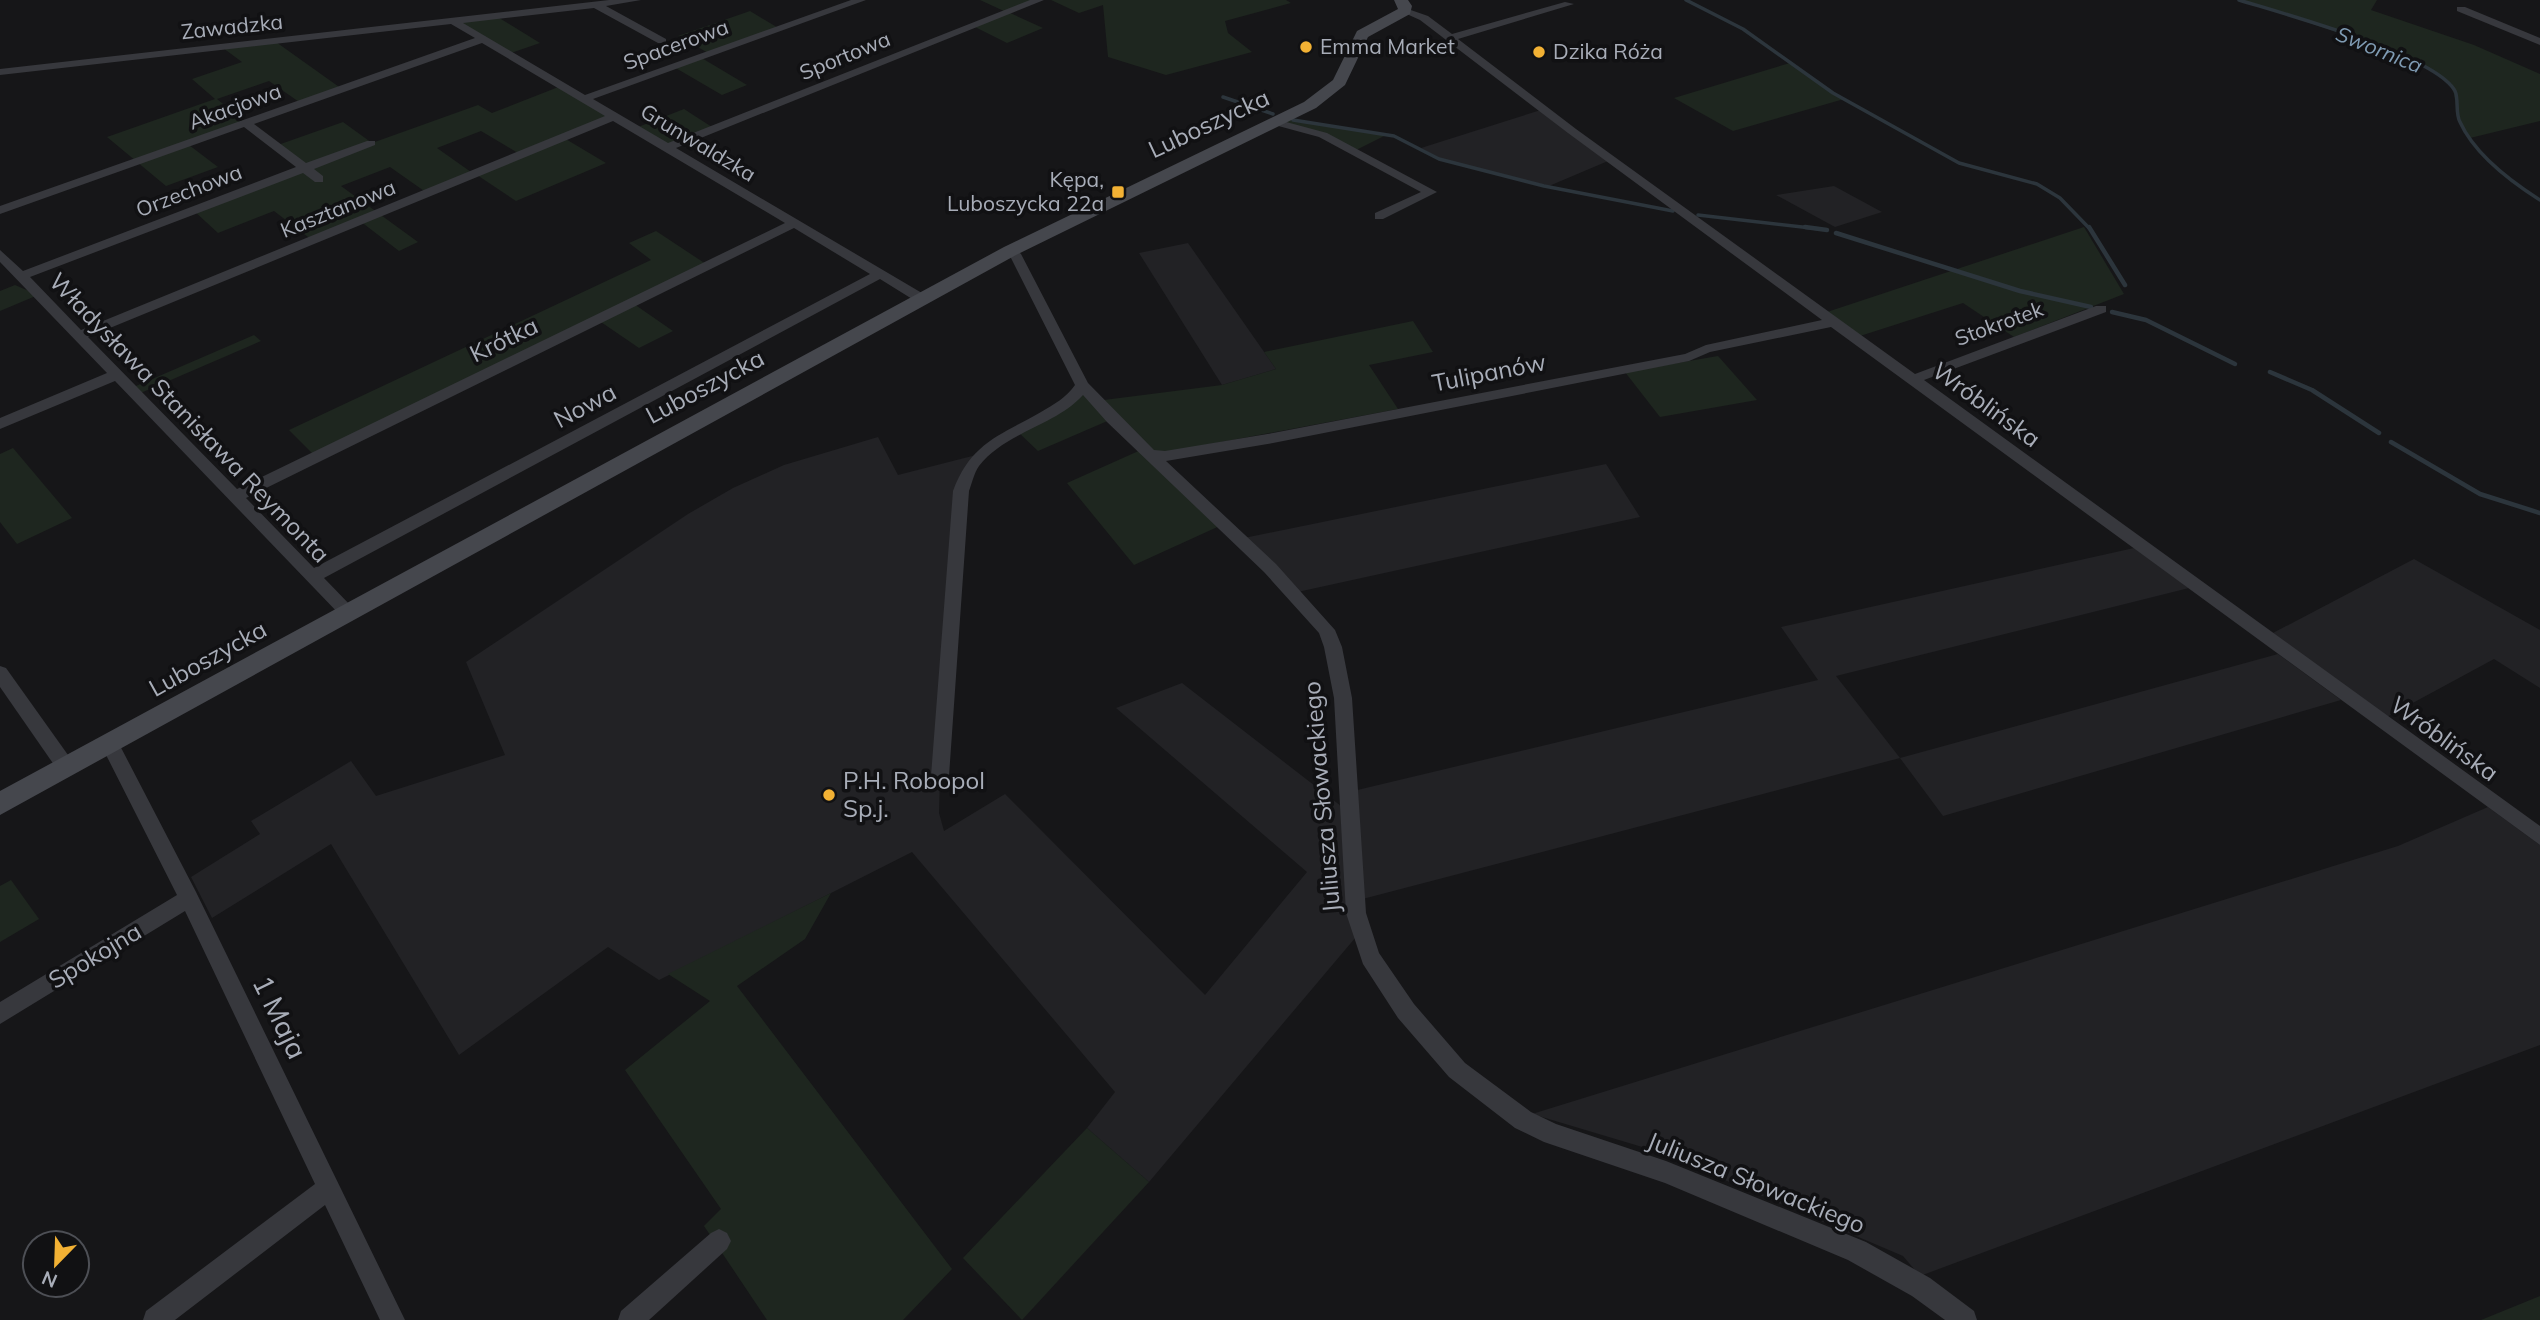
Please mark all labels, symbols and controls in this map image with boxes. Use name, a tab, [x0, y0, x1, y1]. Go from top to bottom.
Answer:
street label: Zawadzka	[180, 8, 284, 44]
street label: Spacerowa	[620, 13, 732, 75]
water label: Swornica	[2332, 20, 2426, 78]
street label: Sportowa	[795, 25, 894, 85]
place label: Emma Market	[1320, 33, 1455, 59]
place label: Dzika Róża	[1553, 38, 1663, 64]
marker: Emma Market	[1298, 39, 1314, 55]
marker: Dzika Róża	[1531, 44, 1547, 60]
street label: Akacjowa	[185, 77, 285, 135]
street label: Luboszycka	[1143, 82, 1274, 164]
street label: Grunwaldzka	[636, 98, 761, 187]
street label: Orzechowa	[132, 158, 245, 222]
place label: Kępa, Luboszycka 22a	[947, 166, 1104, 216]
street label: Kasztanowa	[276, 173, 399, 243]
marker: Kępa, Luboszycka 22a	[1110, 184, 1126, 200]
street label: Władysława Stanisława Reymonta	[43, 266, 336, 568]
street label: Stokrotek	[1951, 295, 2046, 351]
street label: Krótka	[464, 310, 543, 368]
street label: Luboszycka	[640, 342, 769, 430]
street label: Tulipanów	[1429, 346, 1548, 398]
street label: Wróblińska	[1927, 355, 2046, 453]
street label: Nowa	[548, 376, 621, 434]
street label: Luboszycka	[143, 614, 272, 703]
street label: Juliusza Słowackiego	[1296, 680, 1346, 914]
street label: Wróblińska	[2385, 689, 2504, 787]
place label: P.H. Robopol Sp.j.	[843, 765, 985, 823]
marker: P.H. Robopol Sp.j.	[821, 787, 837, 803]
street label: Spokojna	[43, 916, 146, 995]
street label: 1 Maja	[245, 969, 316, 1064]
street label: Juliusza Słowackiego	[1643, 1125, 1870, 1239]
north arrow	[21, 1229, 91, 1299]
text: N	[38, 1266, 61, 1293]

